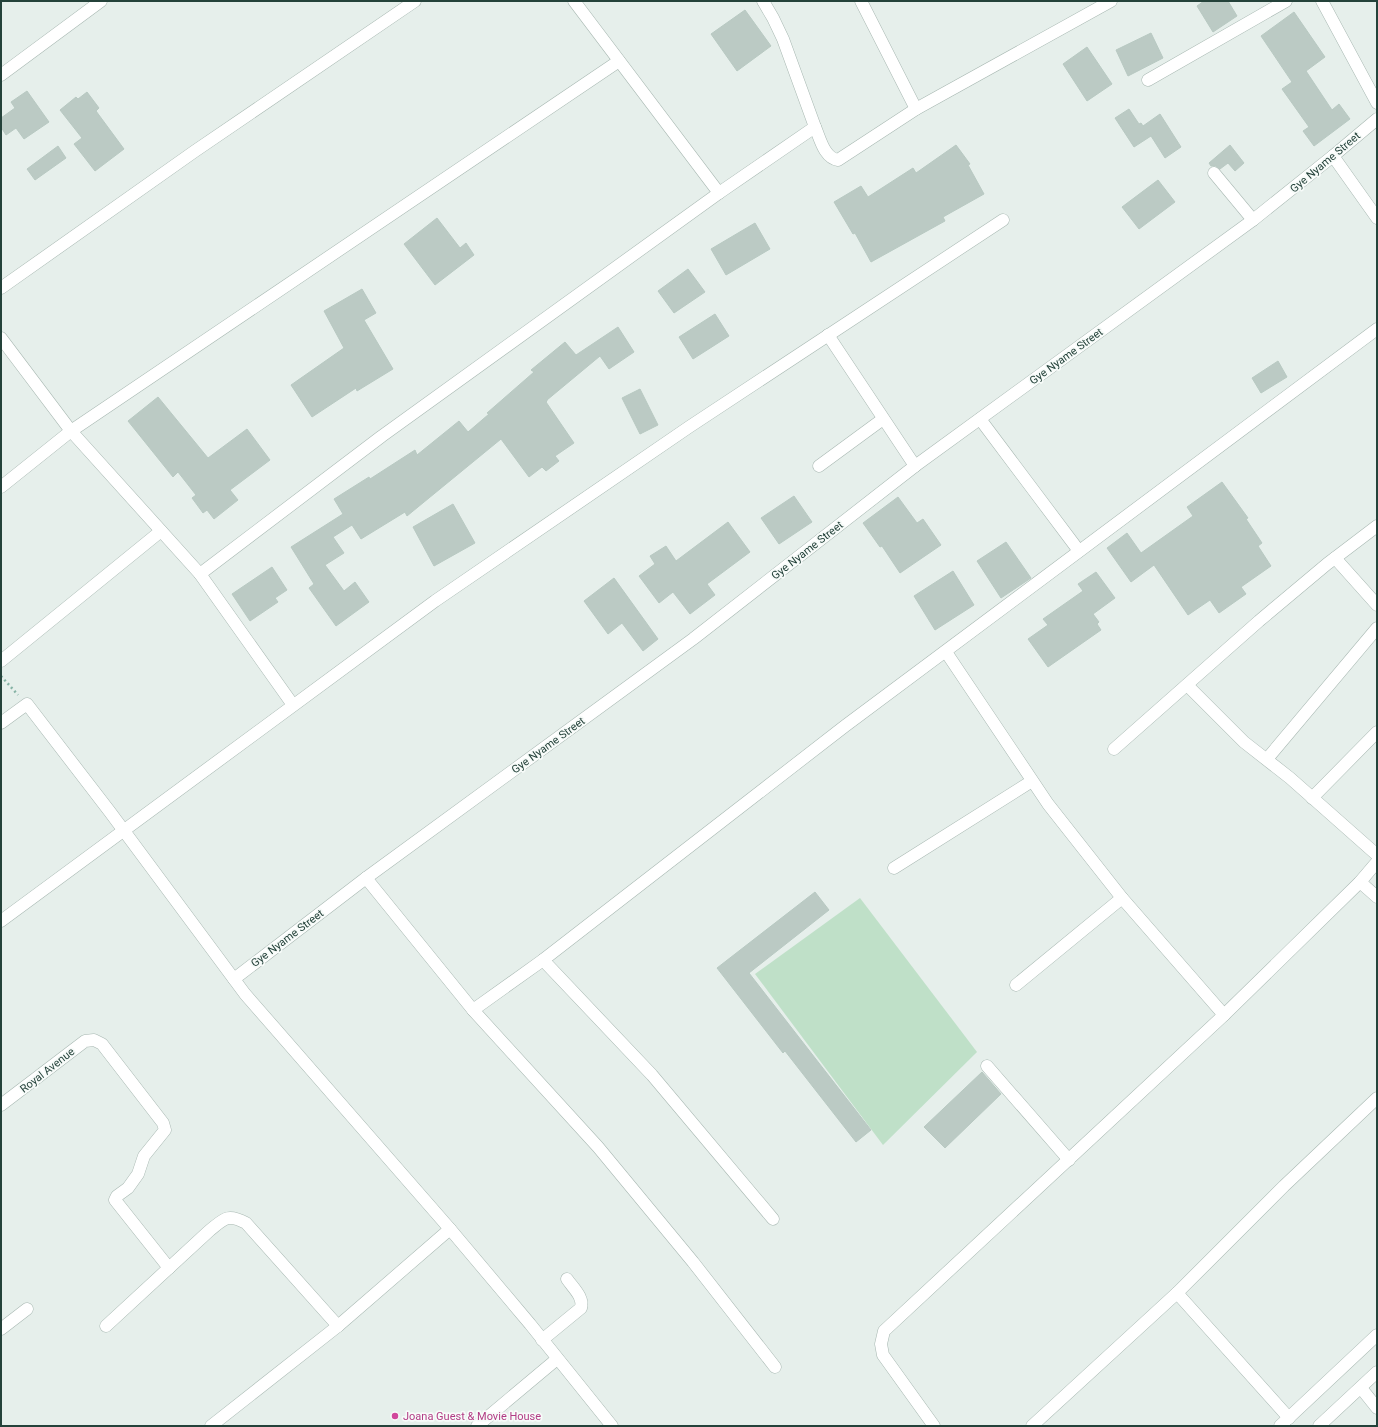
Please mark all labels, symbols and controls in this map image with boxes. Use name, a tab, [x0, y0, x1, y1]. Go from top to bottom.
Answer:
street label: Gye Nyame Street	[1288, 129, 1363, 195]
street label: Gye Nyame Street	[1027, 325, 1106, 387]
street label: Gye Nyame Street	[769, 518, 846, 582]
street label: Gye Nyame Street	[509, 714, 588, 776]
street label: Gye Nyame Street	[248, 907, 326, 970]
street label: Royal Avenue	[18, 1045, 77, 1096]
place label: Joana Guest & Movie House	[403, 1410, 541, 1423]
marker: Joana Guest & Movie House	[390, 1411, 400, 1421]

